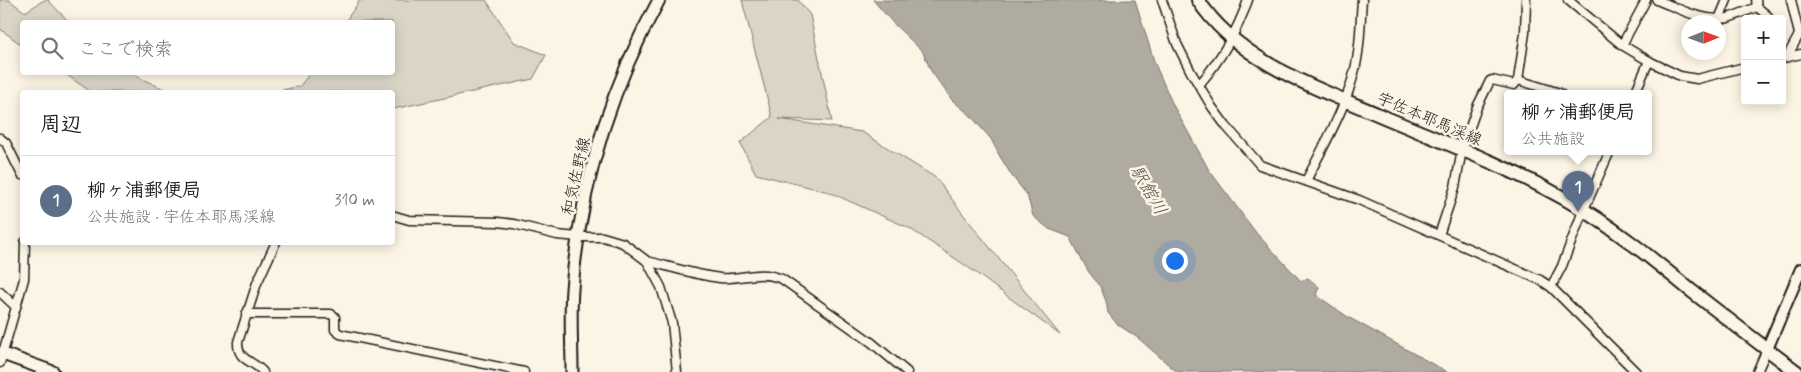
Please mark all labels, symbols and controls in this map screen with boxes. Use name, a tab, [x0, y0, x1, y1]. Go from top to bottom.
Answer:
north arrow	[1681, 15, 1726, 60]
map controls	[1741, 15, 1786, 105]
button: +	[1741, 15, 1786, 60]
search box	[20, 20, 395, 75]
icon: search	[38, 34, 66, 62]
text: ここで検索	[78, 37, 173, 62]
button: −	[1741, 60, 1786, 105]
street label: 宇佐本耶馬渓線	[1374, 88, 1485, 151]
popup	[1504, 90, 1652, 155]
text: 柳ヶ浦郵便局	[1521, 100, 1635, 125]
text: 周辺	[40, 111, 82, 139]
text: 公共施設	[1521, 129, 1585, 150]
street label: 和気佐野線	[557, 135, 596, 218]
water label: 駅館川	[1124, 161, 1172, 220]
pin: 1	[1562, 171, 1594, 212]
text: 柳ヶ浦郵便局	[87, 178, 201, 203]
text: 1	[52, 190, 60, 211]
text: 310 m	[334, 190, 375, 211]
text: 公共施設 · 宇佐本耶馬渓線	[87, 207, 275, 228]
your location	[1162, 248, 1188, 274]

